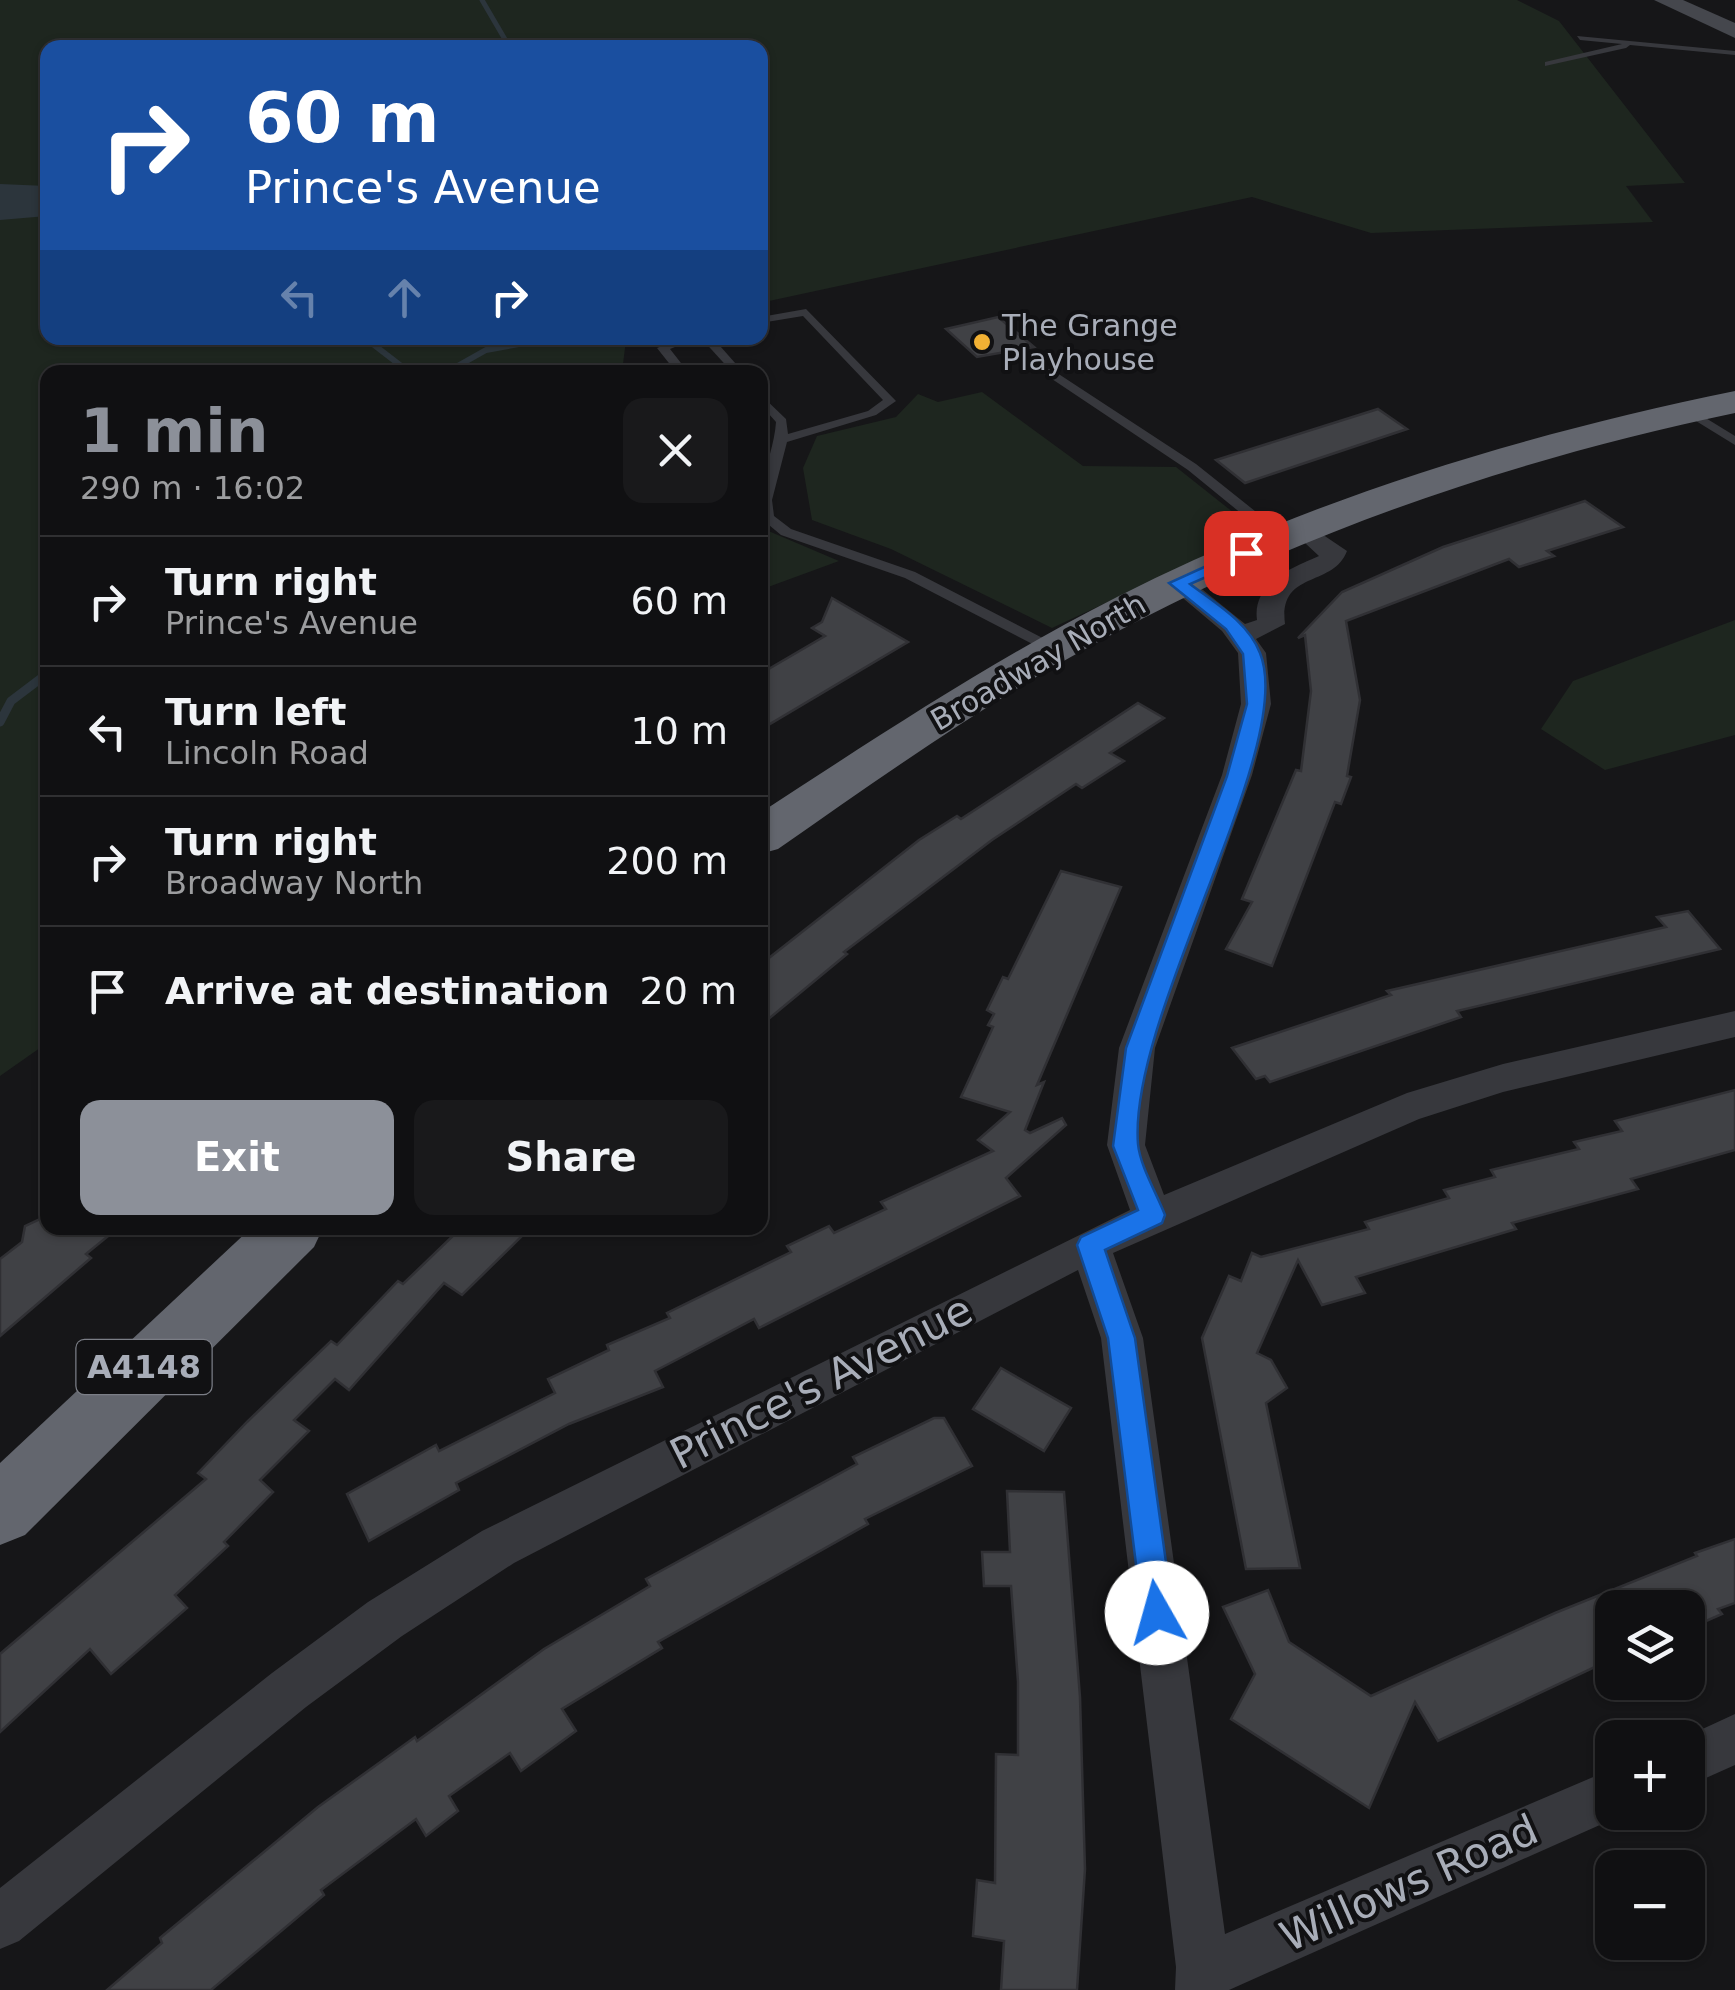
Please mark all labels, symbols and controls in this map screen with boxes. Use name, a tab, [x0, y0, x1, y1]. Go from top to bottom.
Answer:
text: 60 m	[245, 77, 440, 159]
icon: right	[80, 80, 210, 210]
text: Prince's Avenue	[245, 161, 601, 214]
icon: left	[272, 270, 327, 325]
icon: ahead	[377, 270, 432, 325]
icon: right	[482, 270, 537, 325]
place label: The Grange Playhouse	[1001, 308, 1178, 377]
marker: The Grange Playhouse	[971, 331, 993, 353]
text: 1 min	[80, 396, 268, 466]
button: close	[623, 398, 728, 503]
text: 290 m · 16:02	[80, 469, 305, 507]
pin	[1204, 511, 1289, 596]
icon: arrive	[1219, 526, 1274, 581]
text: Turn right	[165, 560, 377, 604]
icon: right	[80, 574, 135, 629]
text: 60 m	[631, 579, 728, 623]
street label: Broadway North	[924, 586, 1152, 738]
text: Prince's Avenue	[165, 604, 418, 642]
text: Turn left	[165, 690, 346, 734]
icon: left	[80, 704, 135, 759]
text: 10 m	[631, 709, 728, 753]
text: Lincoln Road	[165, 734, 369, 772]
text: Turn right	[165, 820, 377, 864]
icon: right	[80, 834, 135, 889]
text: 200 m	[606, 839, 728, 883]
text: Broadway North	[165, 864, 423, 902]
icon: arrive	[80, 964, 135, 1019]
text: Arrive at destination	[165, 969, 610, 1013]
text: 20 m	[640, 969, 737, 1013]
button: Exit	[80, 1100, 394, 1215]
button: Share	[414, 1100, 728, 1215]
street label: Prince's Avenue	[662, 1285, 980, 1479]
road number: A4148	[76, 1340, 212, 1394]
position arrow	[1105, 1561, 1209, 1665]
map controls	[1595, 1590, 1705, 1960]
button: layers	[1595, 1590, 1705, 1700]
button: +	[1595, 1720, 1705, 1830]
street label: Willows Road	[1273, 1804, 1545, 1962]
button: −	[1595, 1850, 1705, 1960]

